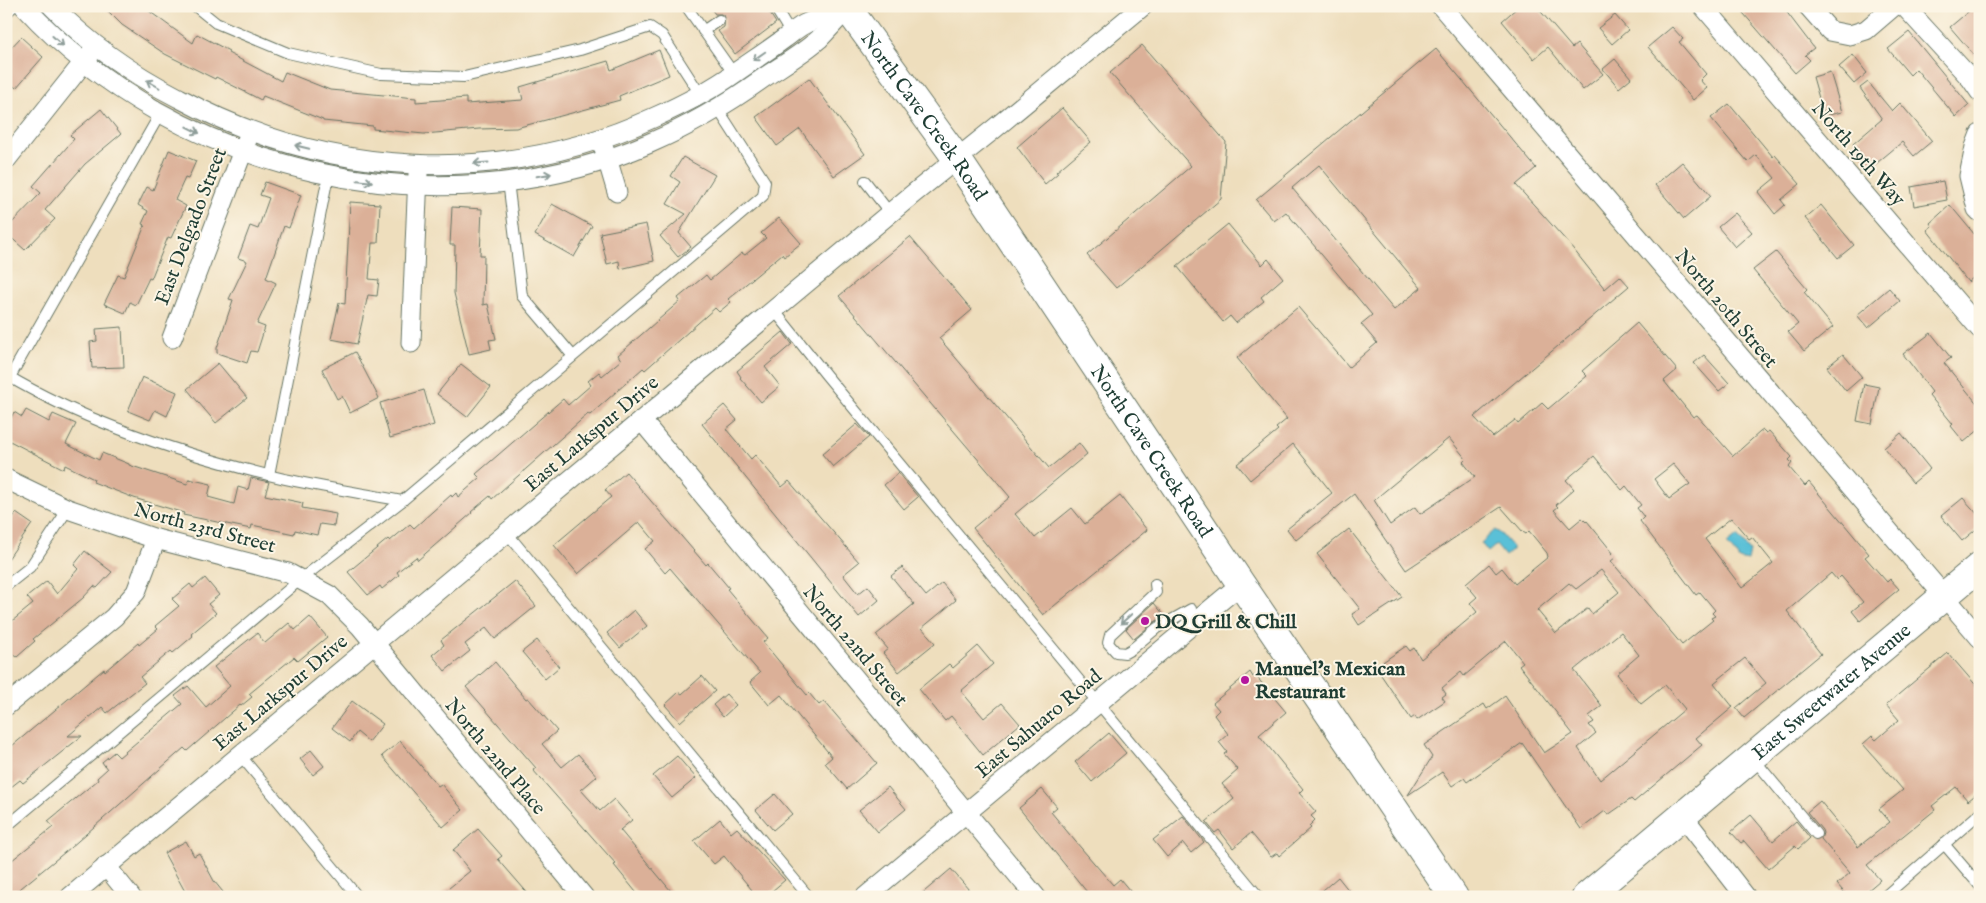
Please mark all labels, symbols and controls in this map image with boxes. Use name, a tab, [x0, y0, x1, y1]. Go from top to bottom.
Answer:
street label: North Cave Creek Road	[855, 27, 992, 206]
one-way arrow	[52, 35, 65, 46]
one-way arrow	[753, 51, 767, 61]
one-way arrow	[147, 79, 161, 89]
street label: North 19th Way	[1806, 96, 1910, 212]
one-way arrow	[185, 126, 200, 135]
one-way arrow	[295, 142, 311, 151]
street label: East Delgado Street	[150, 144, 233, 309]
one-way arrow	[473, 158, 489, 168]
one-way arrow	[535, 170, 551, 179]
one-way arrow	[356, 176, 372, 186]
street label: North 20th Street	[1669, 244, 1783, 374]
street label: North Cave Creek Road	[1084, 361, 1217, 543]
street label: East Larkspur Drive	[520, 371, 664, 498]
street label: North 23rd Street	[131, 498, 278, 559]
street label: North 22nd Street	[797, 580, 913, 712]
place label: DQ Grill & Chill	[1155, 610, 1297, 635]
one-way arrow	[1120, 613, 1133, 625]
marker: DQ Grill & Chill	[1139, 615, 1151, 627]
street label: East Sweetwater Avenue	[1747, 618, 1917, 766]
street label: East Larkspur Drive	[209, 630, 353, 757]
place label: Manuel's Mexican Restaurant	[1255, 657, 1406, 705]
street label: East Sahuaro Road	[971, 664, 1107, 784]
marker: Manuel's Mexican Restaurant	[1239, 674, 1251, 686]
street label: North 22nd Place	[439, 694, 551, 820]

